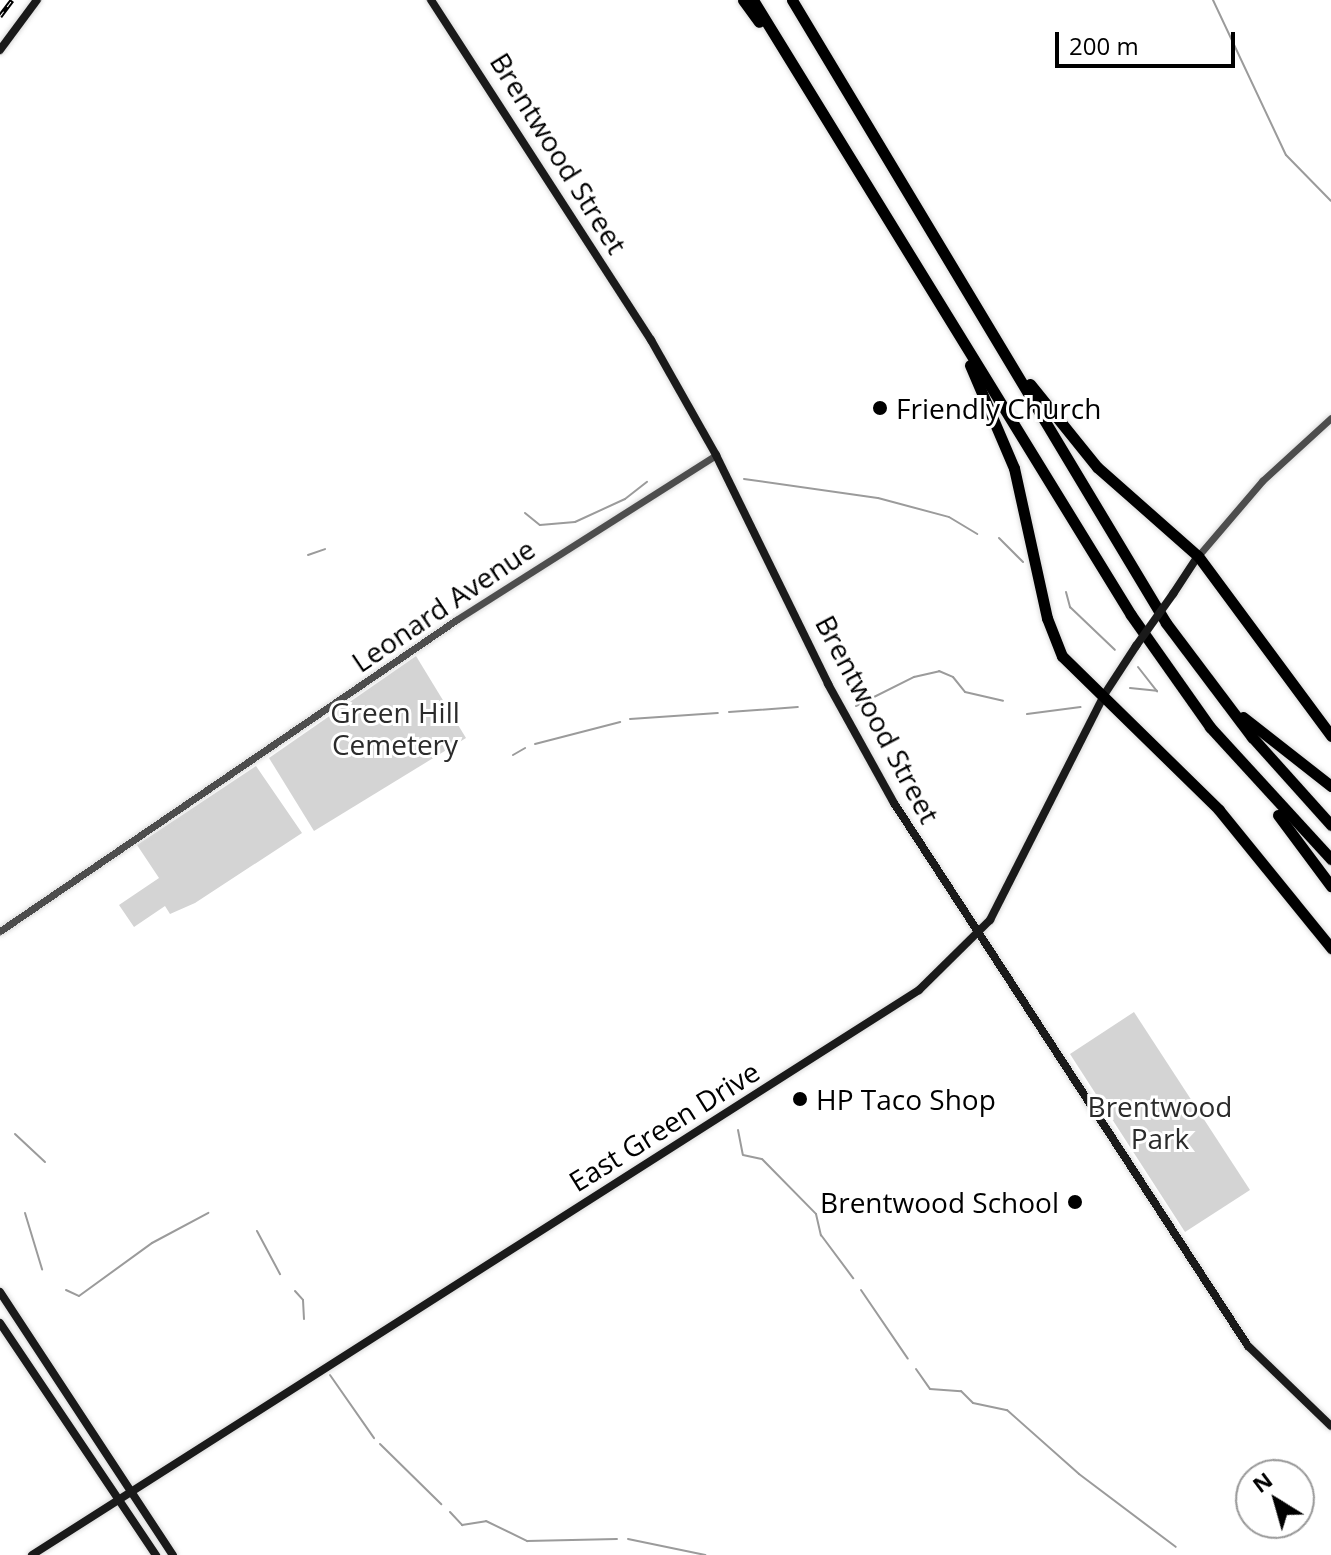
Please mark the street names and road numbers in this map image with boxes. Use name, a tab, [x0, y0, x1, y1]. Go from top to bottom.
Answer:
street label: Brentwood Street	[484, 46, 634, 260]
street label: Leonard Avenue	[345, 531, 541, 679]
street label: Brentwood Street	[809, 609, 947, 829]
street label: East Green Drive	[563, 1054, 765, 1198]

